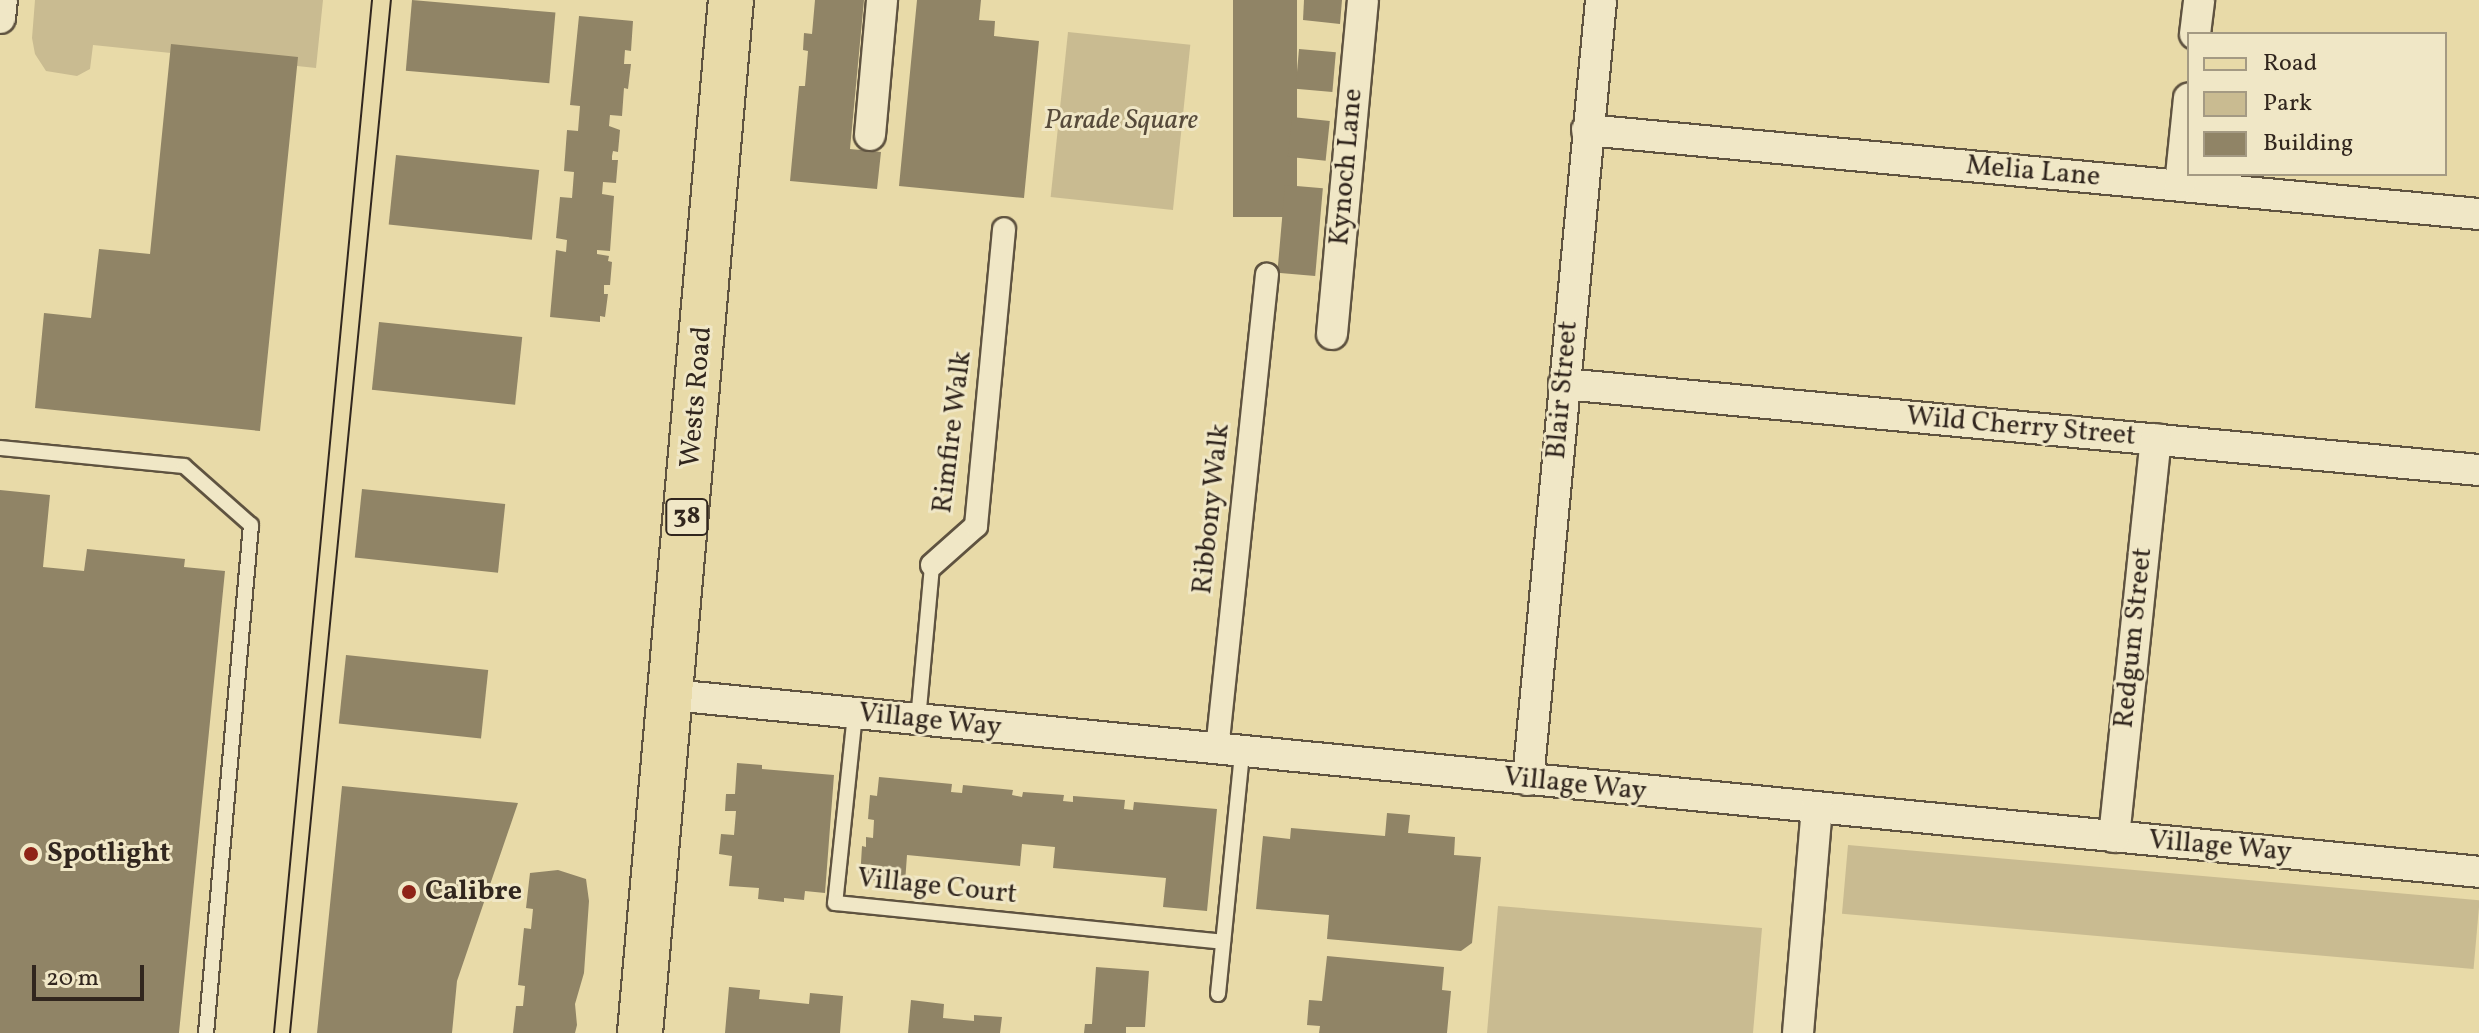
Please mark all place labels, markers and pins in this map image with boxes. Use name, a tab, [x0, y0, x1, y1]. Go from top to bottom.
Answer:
place label: Spotlight	[47, 837, 170, 871]
marker: Spotlight	[22, 845, 40, 863]
place label: Calibre	[425, 875, 522, 909]
marker: Calibre	[400, 883, 418, 901]

